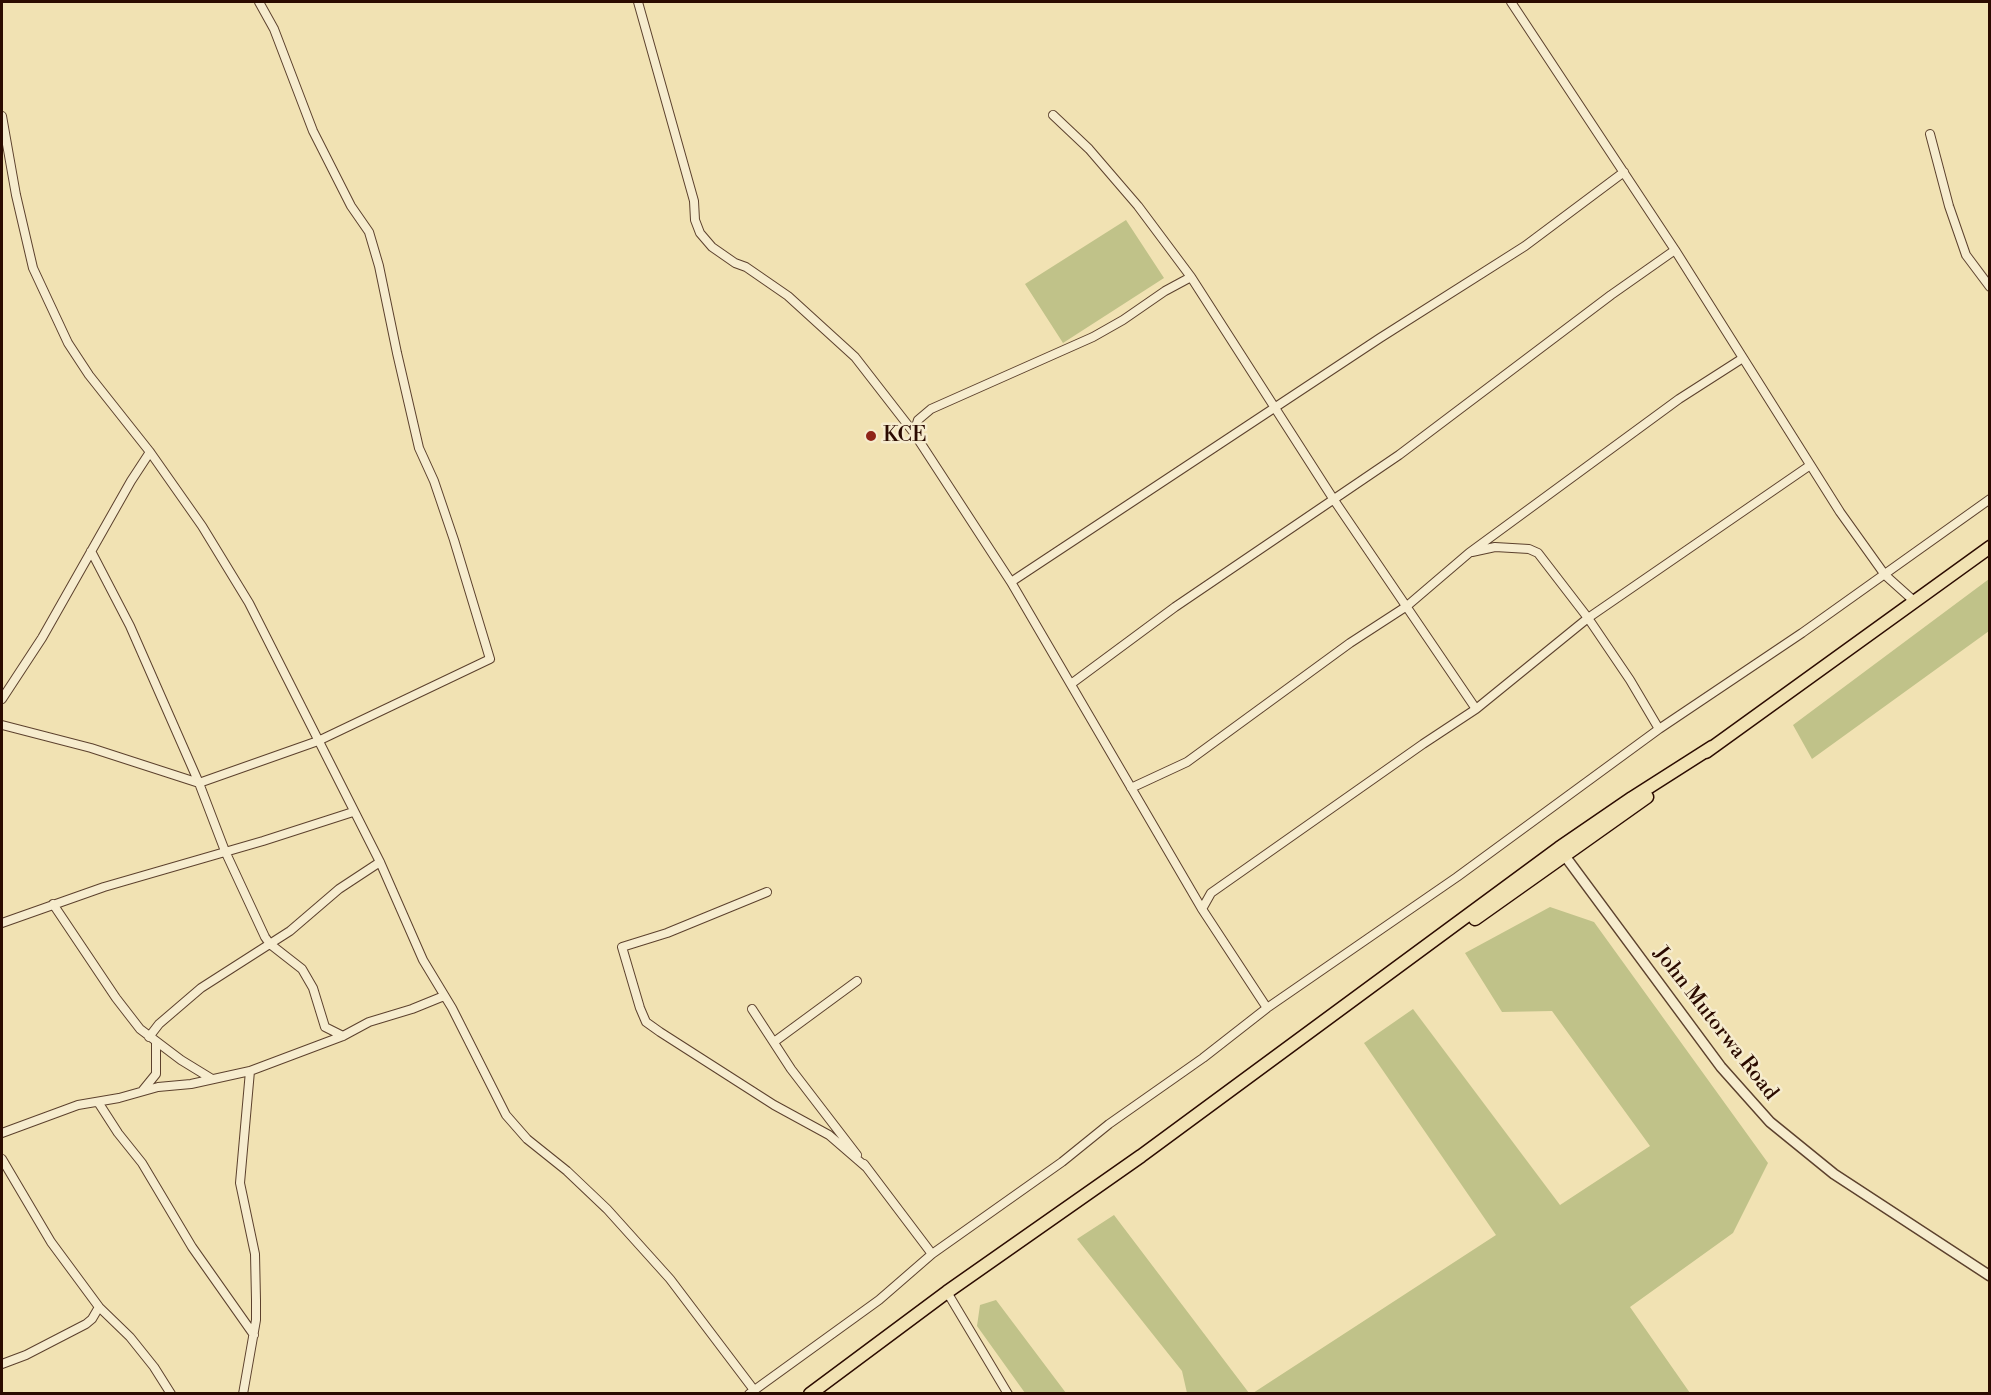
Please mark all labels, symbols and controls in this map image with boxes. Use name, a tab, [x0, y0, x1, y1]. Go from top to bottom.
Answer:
place label: KCE	[883, 423, 926, 449]
marker: KCE	[864, 429, 878, 443]
street label: John Mutorwa Road	[1647, 942, 1783, 1106]

